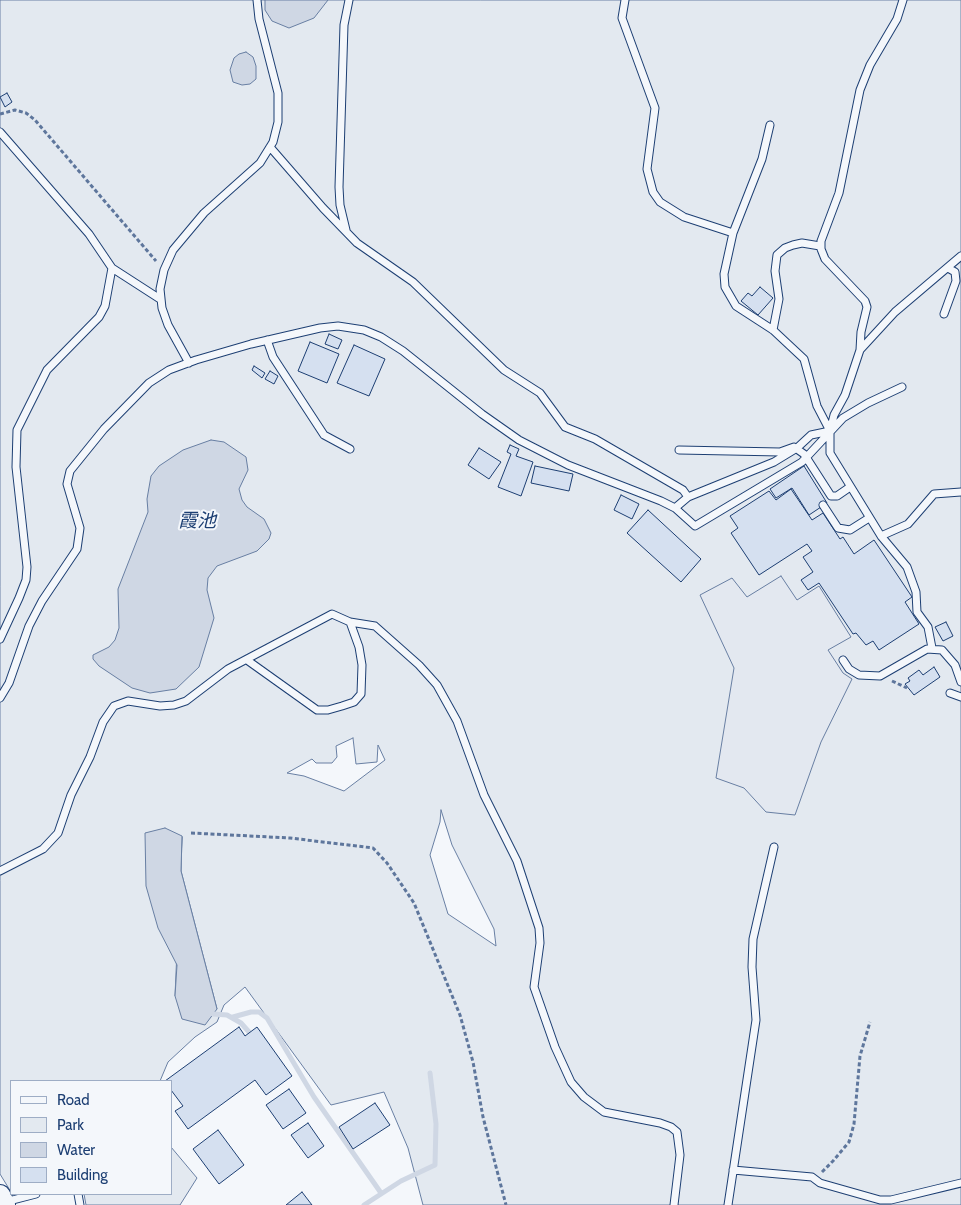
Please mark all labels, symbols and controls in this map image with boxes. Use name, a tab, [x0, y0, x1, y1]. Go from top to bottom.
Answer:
water label: 霞池	[178, 510, 216, 532]
legend	[10, 1080, 172, 1195]
text: Road	[57, 1091, 90, 1109]
text: Park	[57, 1116, 84, 1134]
text: Water	[57, 1141, 95, 1159]
text: Building	[57, 1166, 108, 1184]

